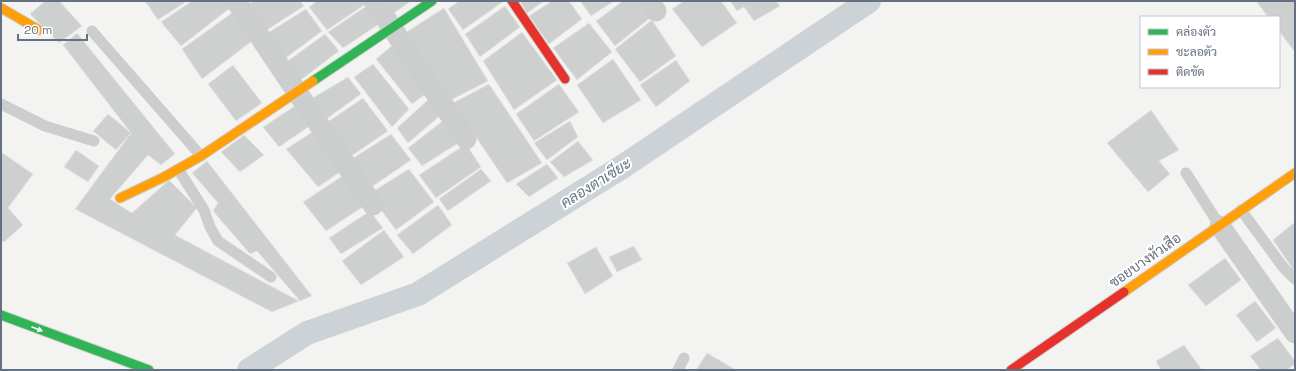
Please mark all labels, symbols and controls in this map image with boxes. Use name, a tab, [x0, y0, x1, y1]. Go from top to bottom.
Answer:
scale bar	[18, 16, 87, 42]
legend	[1140, 16, 1280, 88]
text: 20 m	[24, 22, 52, 38]
text: คล่องตัว	[1176, 24, 1216, 40]
text: ชะลอตัว	[1176, 44, 1217, 60]
text: ติดขัด	[1176, 64, 1205, 80]
water label: คลองตาเซียะ	[557, 153, 635, 212]
street label: ซอยบางหัวเสือ	[1106, 229, 1184, 291]
one-way arrow	[32, 326, 44, 332]

